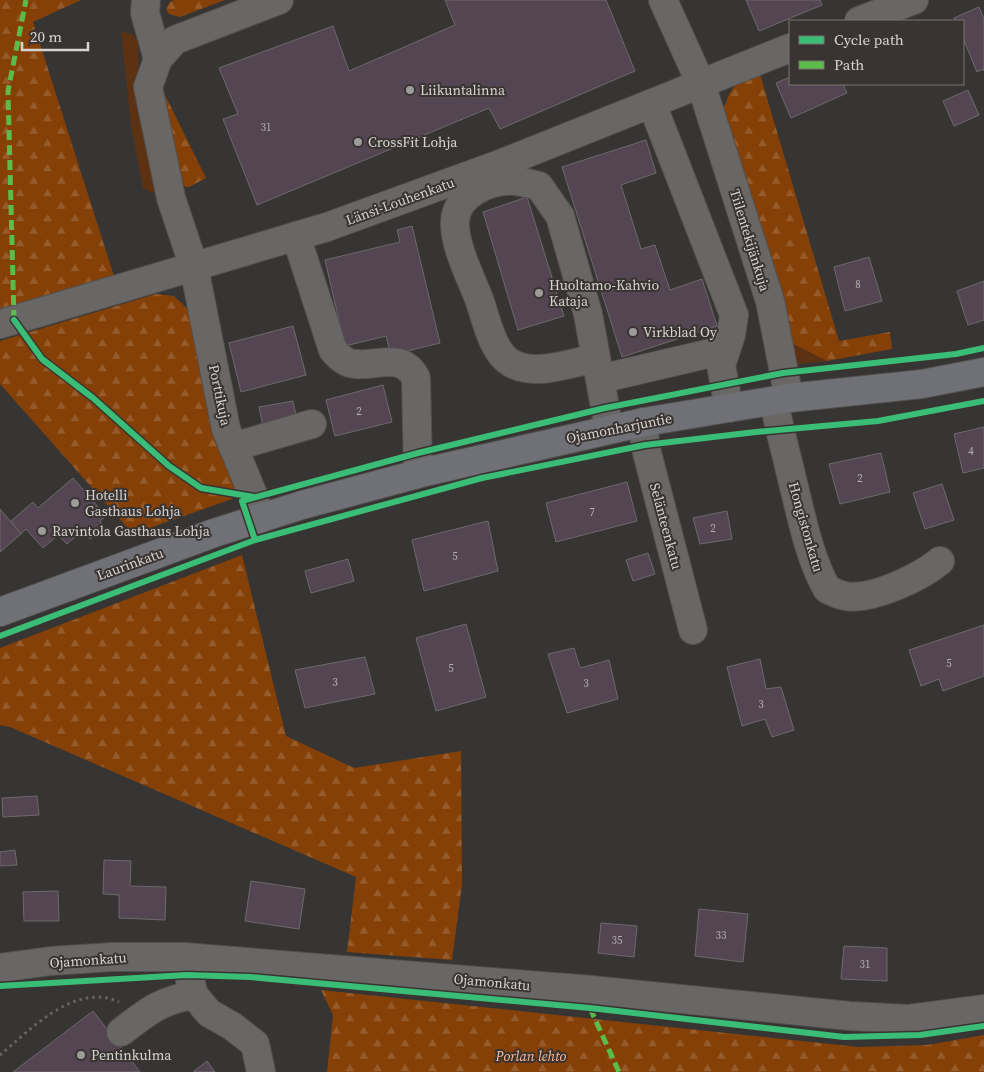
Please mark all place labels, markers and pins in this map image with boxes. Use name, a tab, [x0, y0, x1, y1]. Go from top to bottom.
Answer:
place label: Liikuntalinna	[420, 80, 506, 100]
marker: Liikuntalinna	[404, 84, 416, 96]
place label: CrossFit Lohja	[368, 132, 458, 152]
marker: CrossFit Lohja	[352, 136, 364, 148]
place label: Huoltamo-Kahvio Kataja	[549, 275, 659, 311]
marker: Huoltamo-Kahvio Kataja	[533, 287, 545, 299]
place label: Virkblad Oy	[643, 322, 718, 342]
marker: Virkblad Oy	[627, 326, 639, 338]
place label: Hotelli Gasthaus Lohja	[85, 485, 182, 521]
marker: Hotelli Gasthaus Lohja	[69, 497, 81, 509]
place label: Ravintola Gasthaus Lohja	[52, 521, 211, 541]
marker: Ravintola Gasthaus Lohja	[36, 525, 48, 537]
place label: Pentinkulma	[91, 1045, 172, 1065]
marker: Pentinkulma	[75, 1049, 87, 1061]

